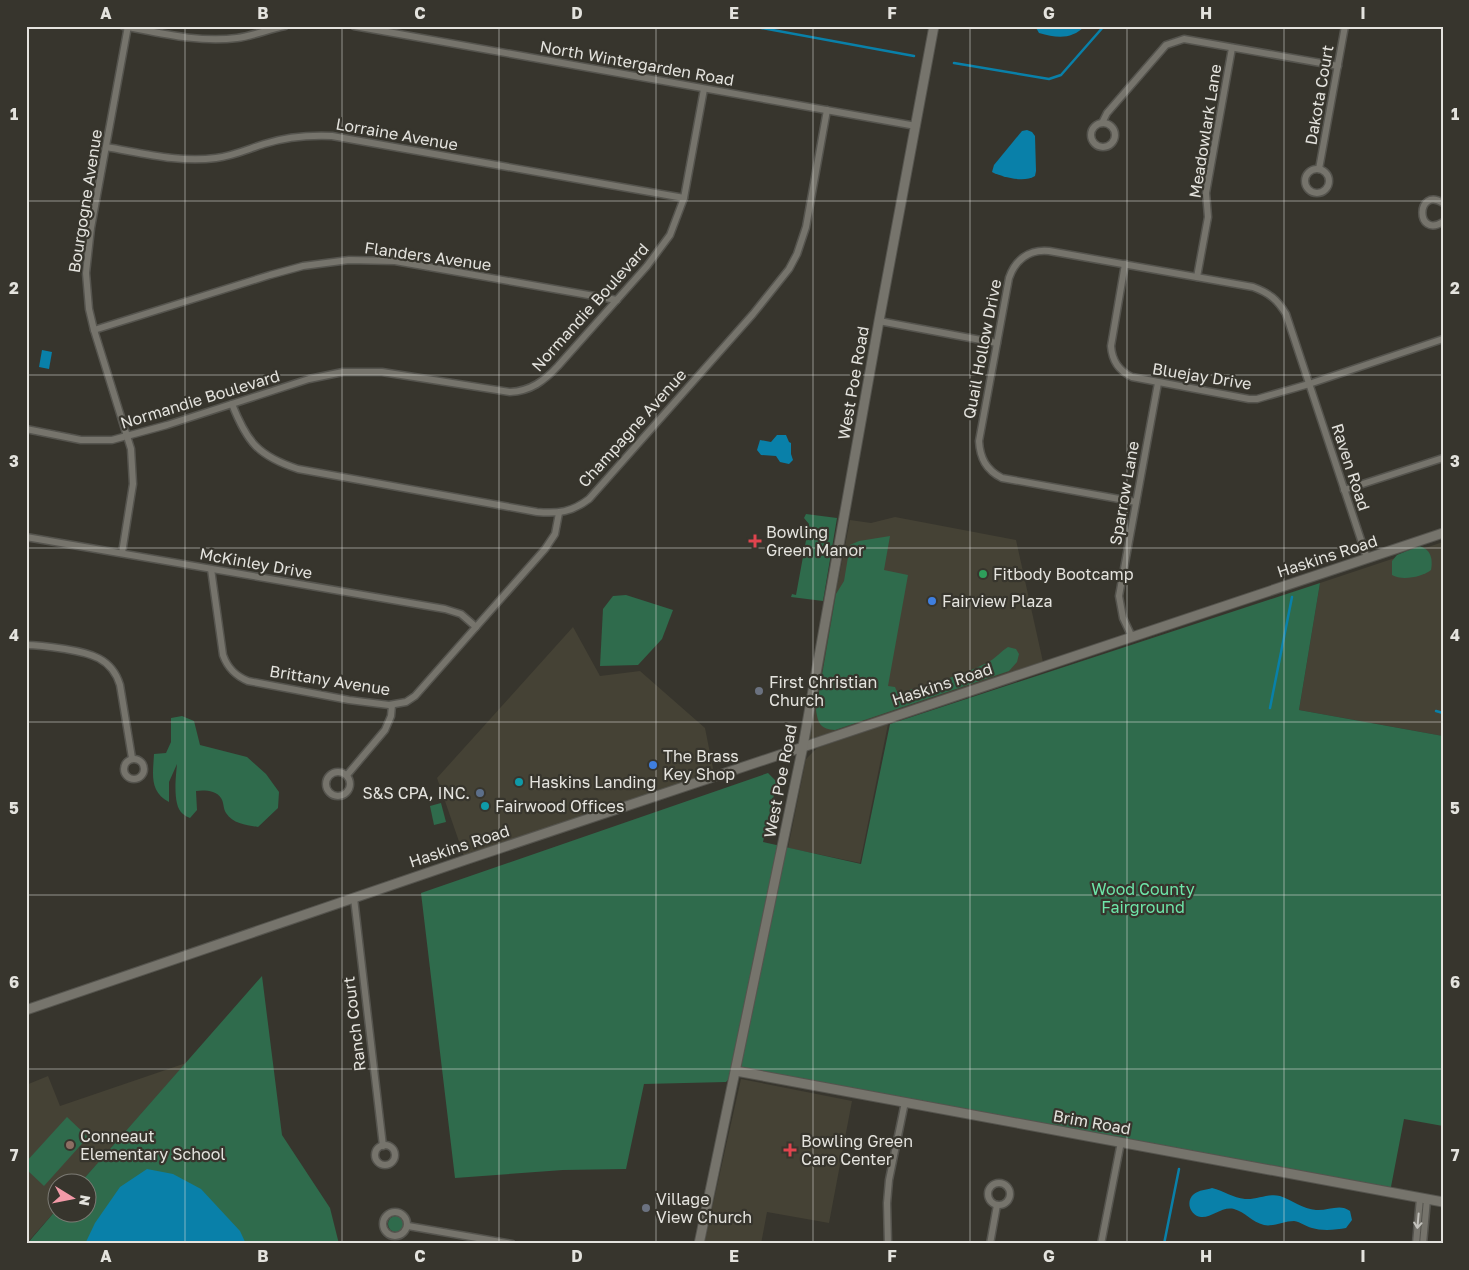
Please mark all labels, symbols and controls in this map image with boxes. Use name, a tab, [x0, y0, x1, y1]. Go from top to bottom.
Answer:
text: A	[100, 3, 112, 23]
text: B	[257, 3, 269, 23]
text: C	[414, 3, 426, 23]
text: D	[571, 3, 583, 23]
text: E	[729, 3, 739, 23]
text: F	[887, 3, 897, 23]
text: G	[1043, 3, 1055, 23]
text: H	[1200, 3, 1212, 23]
text: I	[1360, 3, 1366, 23]
street label: North Wintergarden Road	[538, 36, 736, 90]
street label: Dakota Court	[1300, 43, 1338, 147]
street label: Meadowlark Lane	[1185, 63, 1225, 199]
text: 1	[10, 104, 18, 124]
text: 1	[1451, 104, 1459, 124]
street label: Lorraine Avenue	[334, 113, 460, 155]
street label: Bourgogne Avenue	[64, 128, 106, 274]
street label: Flanders Avenue	[363, 237, 493, 275]
street label: Normandie Boulevard	[527, 239, 653, 375]
street label: Quail Hollow Drive	[959, 277, 1005, 421]
text: 2	[9, 278, 19, 298]
text: 2	[1450, 278, 1460, 298]
street label: West Poe Road	[833, 324, 873, 442]
street label: Bluejay Drive	[1151, 358, 1253, 394]
street label: Normandie Boulevard	[118, 365, 282, 433]
street label: Champagne Avenue	[574, 365, 690, 491]
street label: Raven Road	[1328, 421, 1374, 513]
street label: Sparrow Lane	[1105, 439, 1143, 547]
text: 3	[9, 451, 19, 471]
text: 3	[1450, 451, 1460, 471]
place label: Bowling Green Manor	[766, 522, 864, 560]
street label: Haskins Road	[1274, 530, 1380, 582]
marker: Bowling Green Manor	[748, 534, 762, 548]
street label: McKinley Drive	[198, 543, 314, 583]
place label: Fitbody Bootcamp	[993, 564, 1134, 584]
marker: Fitbody Bootcamp	[977, 568, 989, 580]
place label: Fairview Plaza	[942, 591, 1052, 611]
marker: Fairview Plaza	[926, 595, 938, 607]
text: 4	[9, 625, 19, 645]
text: 4	[1450, 625, 1460, 645]
street label: Haskins Road	[889, 658, 995, 710]
street label: Brittany Avenue	[268, 661, 392, 699]
place label: First Christian Church	[769, 672, 877, 710]
marker: First Christian Church	[753, 685, 765, 697]
street label: West Poe Road	[759, 723, 801, 839]
place label: The Brass Key Shop	[663, 746, 739, 784]
marker: The Brass Key Shop	[647, 759, 659, 771]
place label: Haskins Landing	[529, 772, 656, 792]
marker: Haskins Landing	[513, 776, 525, 788]
place label: S&S CPA, INC.	[362, 783, 470, 803]
marker: S&S CPA, INC.	[474, 787, 486, 799]
place label: Fairwood Offices	[495, 796, 624, 816]
text: 5	[9, 798, 19, 818]
text: 5	[1450, 798, 1460, 818]
marker: Fairwood Offices	[479, 800, 491, 812]
street label: Haskins Road	[406, 820, 512, 872]
park label: Wood County Fairground	[1091, 879, 1195, 917]
text: 6	[9, 972, 19, 992]
text: 6	[1450, 972, 1460, 992]
street label: Ranch Court	[338, 975, 370, 1073]
street label: Brim Road	[1052, 1105, 1132, 1139]
place label: Conneaut Elementary School	[80, 1126, 225, 1164]
place label: Bowling Green Care Center	[801, 1131, 913, 1169]
marker: Conneaut Elementary School	[64, 1139, 76, 1151]
marker: Bowling Green Care Center	[783, 1143, 797, 1157]
text: 7	[10, 1145, 19, 1165]
text: 7	[1451, 1145, 1460, 1165]
north arrow	[48, 1172, 98, 1222]
place label: Village View Church	[656, 1189, 752, 1227]
text: N	[76, 1194, 95, 1207]
marker: Village View Church	[640, 1202, 652, 1214]
one-way arrow	[1413, 1212, 1423, 1228]
text: A	[100, 1246, 112, 1266]
text: B	[257, 1246, 269, 1266]
text: C	[414, 1246, 426, 1266]
text: D	[571, 1246, 583, 1266]
text: E	[729, 1246, 739, 1266]
text: F	[887, 1246, 897, 1266]
text: G	[1043, 1246, 1055, 1266]
text: H	[1200, 1246, 1212, 1266]
text: I	[1360, 1246, 1366, 1266]

